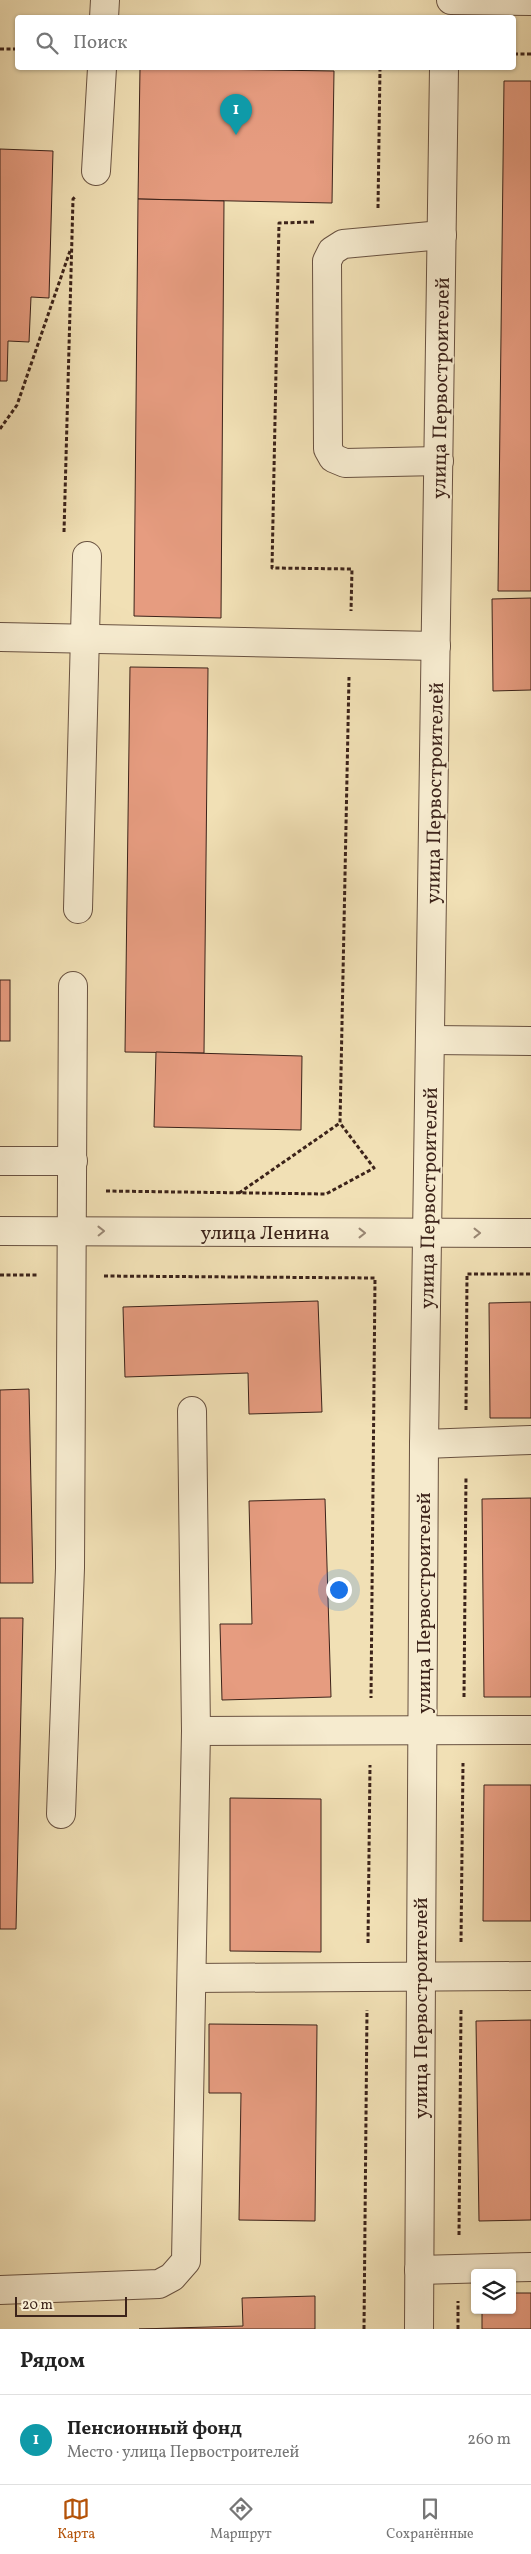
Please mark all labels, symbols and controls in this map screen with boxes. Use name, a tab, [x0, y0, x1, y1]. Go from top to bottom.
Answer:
search box	[15, 15, 516, 70]
icon: search	[33, 29, 61, 57]
text: Поиск	[73, 30, 127, 56]
pin: 1	[220, 94, 252, 135]
street label: улица Первостроителей	[426, 277, 458, 499]
street label: улица Первостроителей	[420, 682, 452, 904]
street label: улица Первостроителей	[414, 1087, 446, 1309]
street label: улица Ленина	[200, 1220, 330, 1248]
one-way arrow	[98, 1226, 105, 1236]
one-way arrow	[358, 1227, 366, 1238]
one-way arrow	[474, 1228, 481, 1238]
street label: улица Первостроителей	[411, 1492, 439, 1714]
your location	[326, 1577, 352, 1603]
street label: улица Первостроителей	[408, 1897, 436, 2119]
map controls	[471, 2269, 516, 2314]
button: layers	[471, 2269, 516, 2314]
scale bar	[15, 2294, 128, 2317]
text: 20 m	[22, 2296, 53, 2315]
text: Рядом	[20, 2347, 85, 2376]
text: Пенсионный фонд	[67, 2416, 242, 2442]
text: 1	[33, 2429, 39, 2451]
text: 260 m	[467, 2429, 511, 2451]
text: Место · улица Первостроителей	[67, 2442, 299, 2464]
tab: Карта	[57, 2495, 95, 2544]
tab: Маршрут	[210, 2495, 272, 2544]
tab: Сохранённые	[386, 2495, 474, 2544]

